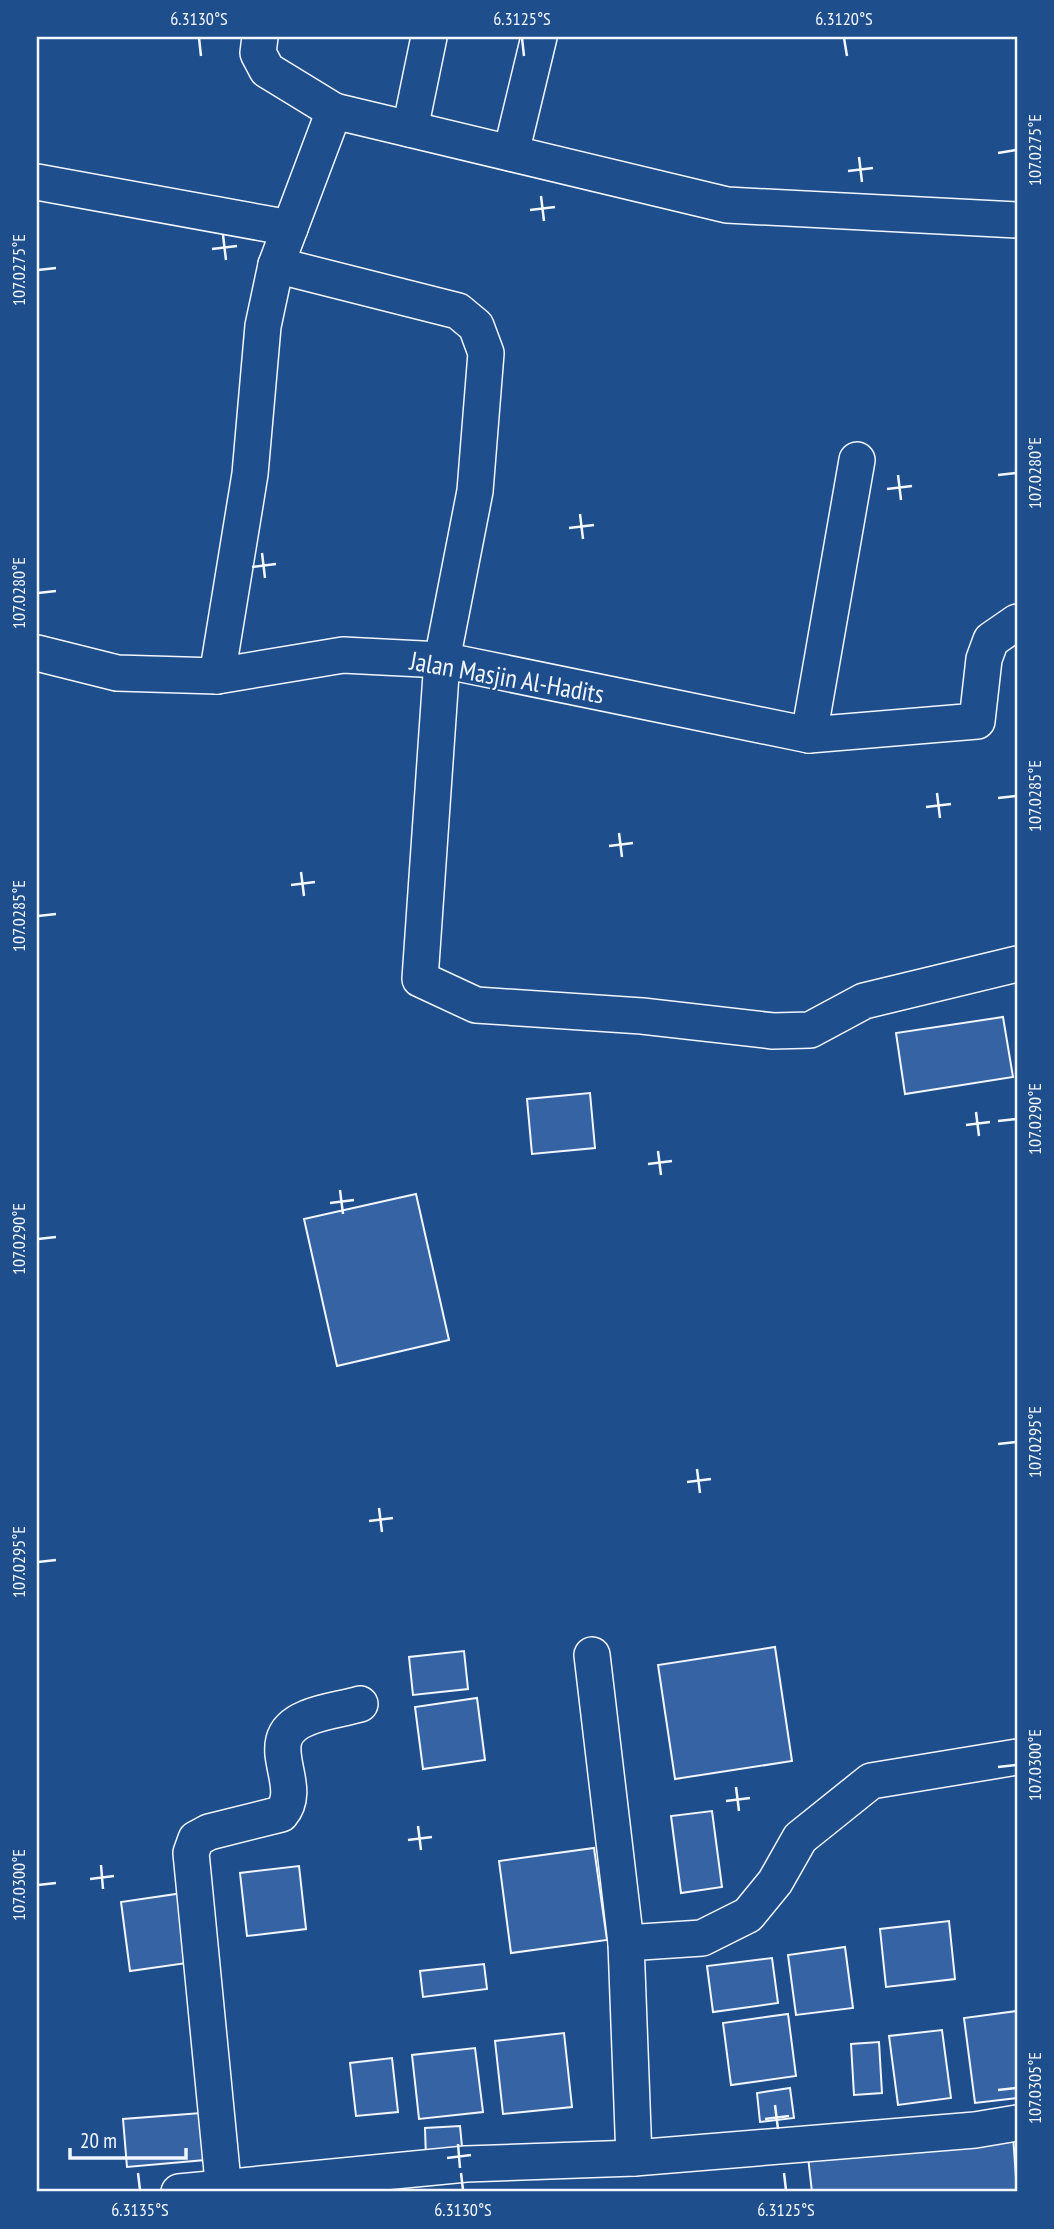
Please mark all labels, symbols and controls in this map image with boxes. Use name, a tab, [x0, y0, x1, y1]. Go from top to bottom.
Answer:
text: 6.3130°S	[170, 7, 228, 30]
text: 6.3125°S	[493, 7, 551, 30]
text: 6.3120°S	[815, 7, 873, 30]
text: 107.0275°E	[1023, 114, 1046, 186]
text: 107.0275°E	[7, 234, 30, 306]
text: 107.0280°E	[1023, 437, 1046, 509]
text: 107.0280°E	[7, 557, 30, 629]
street label: Jalan Masjin Al-Hadits	[406, 644, 607, 710]
text: 107.0285°E	[1023, 760, 1046, 832]
text: 107.0285°E	[7, 880, 30, 952]
text: 107.0290°E	[1023, 1083, 1046, 1155]
text: 107.0290°E	[7, 1203, 30, 1275]
text: 107.0295°E	[1023, 1406, 1046, 1478]
text: 107.0295°E	[7, 1526, 30, 1598]
text: 107.0300°E	[1023, 1729, 1046, 1801]
text: 107.0300°E	[7, 1849, 30, 1921]
text: 107.0305°E	[1023, 2052, 1046, 2124]
scale bar	[70, 2117, 186, 2161]
text: 20 m	[80, 2127, 117, 2154]
text: 6.3135°S	[111, 2198, 169, 2221]
text: 6.3130°S	[434, 2198, 492, 2221]
text: 6.3125°S	[757, 2198, 815, 2221]

